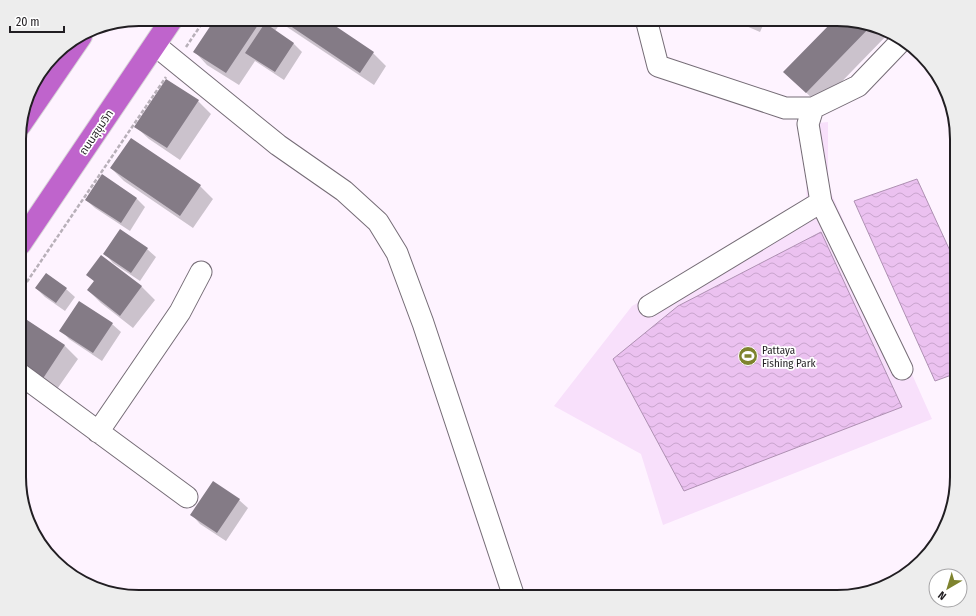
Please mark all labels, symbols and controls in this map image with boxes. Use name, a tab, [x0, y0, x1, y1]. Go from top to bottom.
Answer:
scale bar	[10, 8, 64, 34]
text: 20 m	[16, 15, 40, 29]
street label: ถนนสุขุมวิท	[77, 107, 116, 157]
place label: Pattaya Fishing Park	[762, 344, 816, 370]
sports icon: Pattaya Fishing Park	[737, 345, 759, 367]
north arrow	[928, 568, 968, 608]
text: N	[936, 588, 949, 603]

